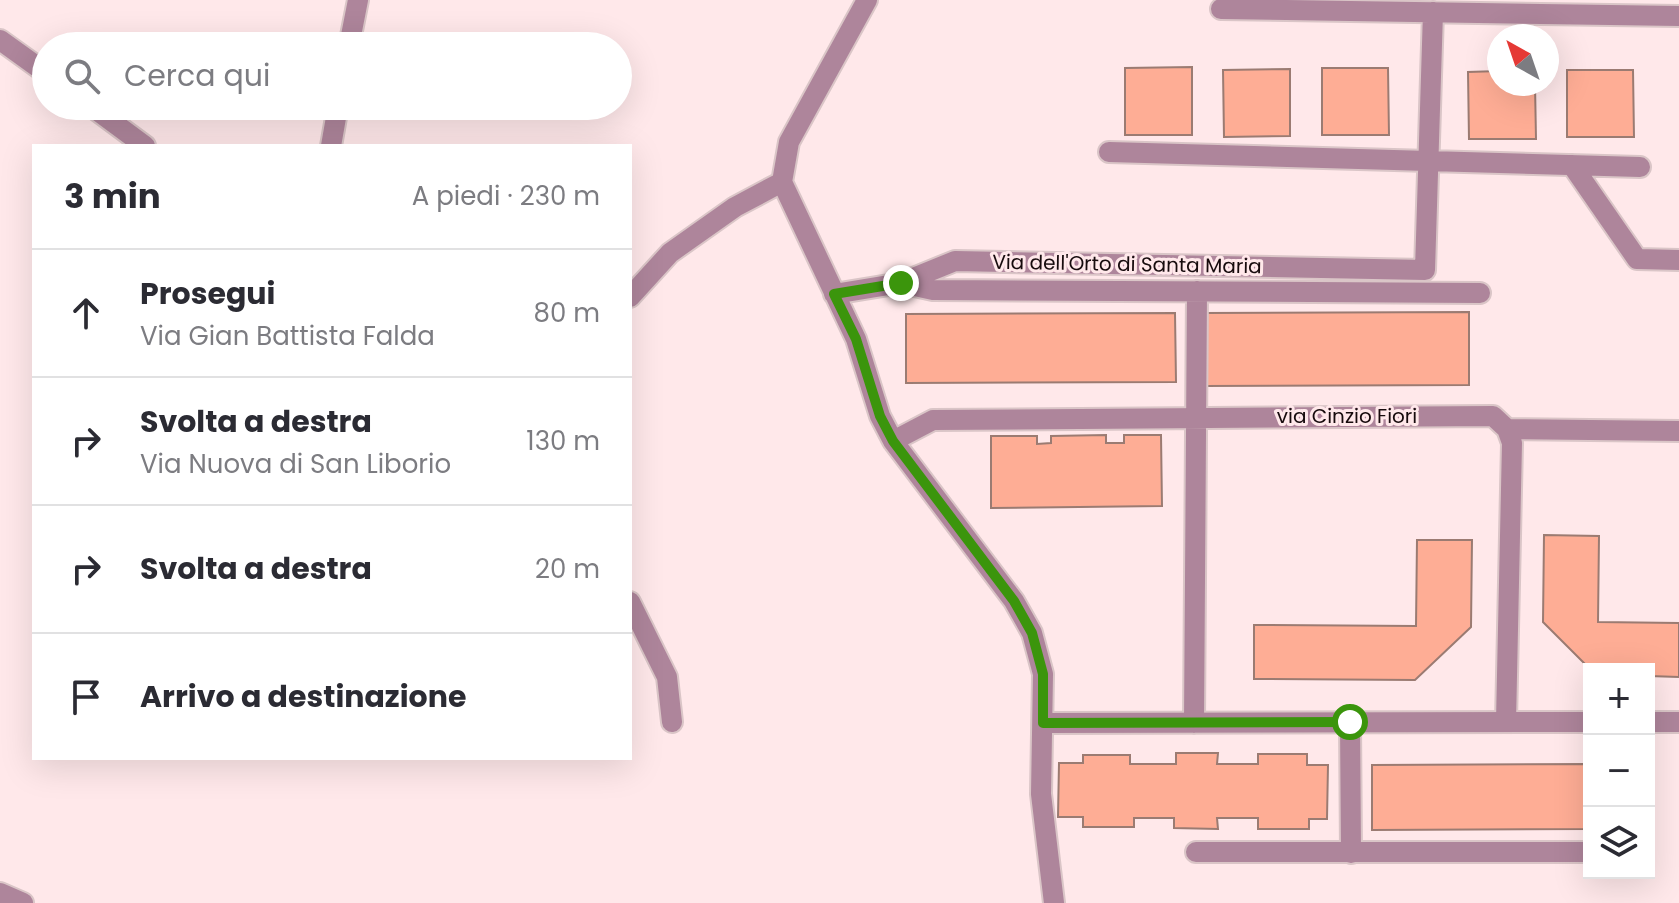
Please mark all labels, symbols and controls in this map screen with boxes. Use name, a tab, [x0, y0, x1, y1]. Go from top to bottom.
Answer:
north arrow	[1487, 24, 1559, 96]
search box	[32, 32, 632, 120]
icon: search	[60, 54, 104, 98]
text: Cerca qui	[124, 54, 270, 97]
text: 3 min	[64, 172, 161, 220]
text: A piedi · 230 m	[412, 178, 600, 214]
street label: Via dell'Orto di Santa Maria	[992, 248, 1262, 280]
route end	[883, 265, 919, 301]
text: Prosegui	[140, 272, 275, 315]
icon: ahead	[64, 291, 108, 335]
text: 80 m	[534, 295, 600, 331]
text: Via Gian Battista Falda	[140, 318, 435, 354]
text: Svolta a destra	[140, 400, 372, 443]
street label: via Cinzio Fiori	[1277, 402, 1417, 430]
icon: right	[64, 419, 108, 463]
text: 130 m	[526, 423, 600, 459]
text: Via Nuova di San Liborio	[140, 446, 451, 482]
icon: right	[64, 547, 108, 591]
text: Svolta a destra	[140, 547, 372, 590]
text: 20 m	[535, 551, 600, 587]
map controls	[1583, 663, 1655, 879]
button: +	[1583, 663, 1655, 735]
icon: arrive	[64, 675, 108, 719]
text: Arrivo a destinazione	[140, 675, 466, 718]
route start	[1332, 704, 1368, 740]
button: −	[1583, 735, 1655, 807]
button: layers	[1583, 807, 1655, 879]

